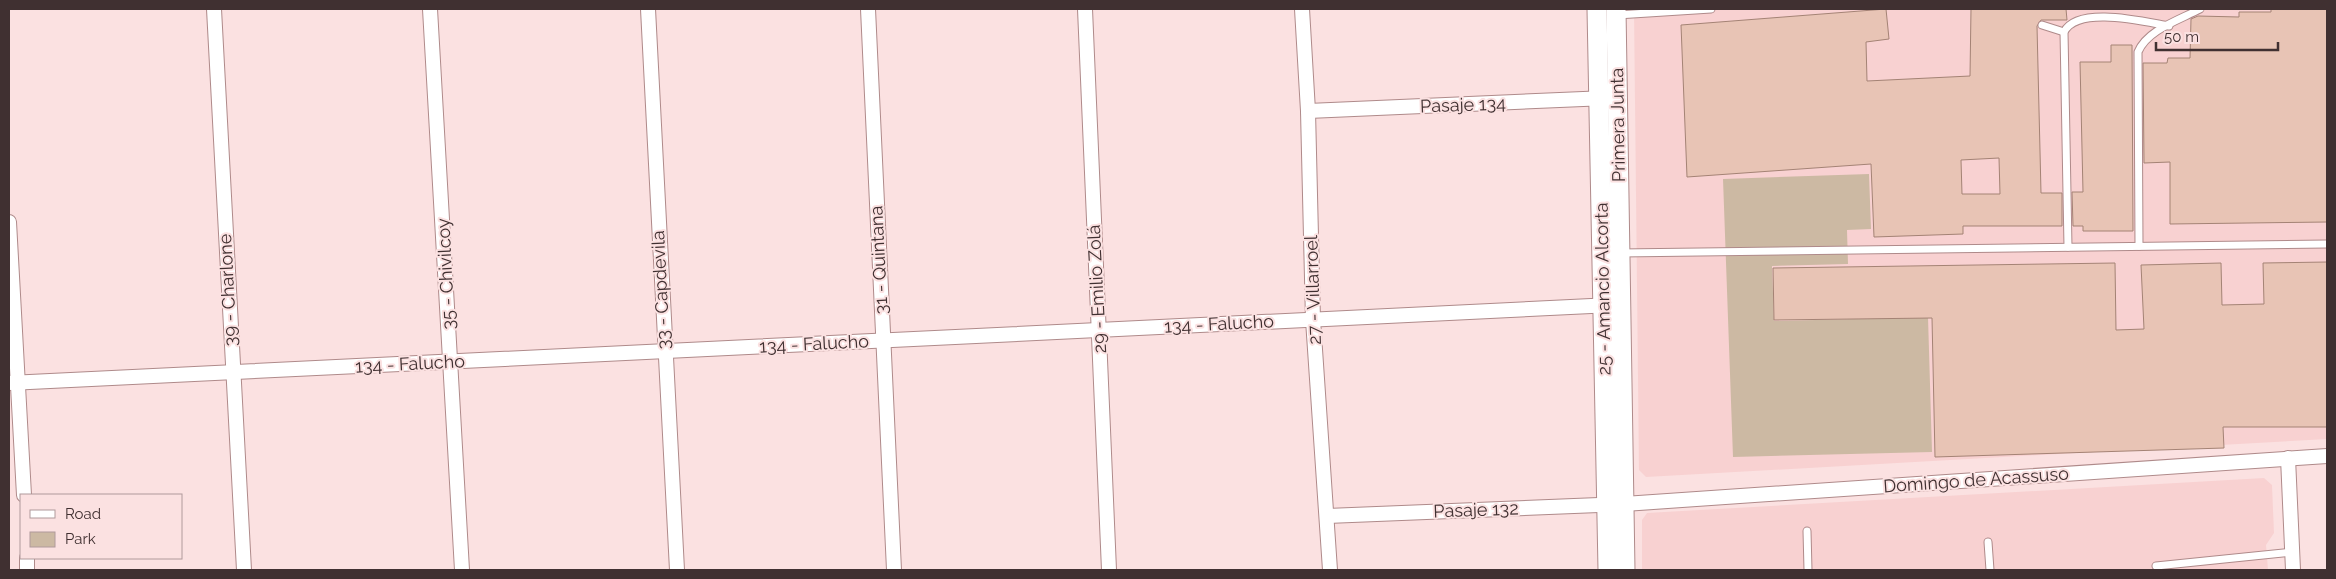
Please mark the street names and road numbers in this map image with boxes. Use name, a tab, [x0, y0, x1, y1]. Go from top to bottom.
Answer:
street label: Primera Junta	[1606, 68, 1629, 182]
street label: Pasaje 134	[1420, 93, 1506, 116]
street label: 25 - Amancio Alcorta	[1590, 202, 1615, 376]
street label: 31 - Quintana	[865, 205, 892, 315]
street label: 35 - Chivilcoy	[432, 218, 459, 330]
street label: 29 - Emilio Zolá	[1083, 224, 1110, 354]
street label: 33 - Capdevila	[647, 230, 674, 350]
street label: 39 - Charlone	[214, 233, 241, 347]
street label: 27 - Villarroel	[1300, 235, 1325, 345]
street label: 134 - Falucho	[1164, 310, 1275, 337]
street label: 134 - Falucho	[759, 330, 870, 357]
street label: 134 - Falucho	[355, 350, 466, 377]
street label: Domingo de Acassuso	[1883, 463, 2070, 496]
street label: Pasaje 132	[1433, 498, 1519, 521]

